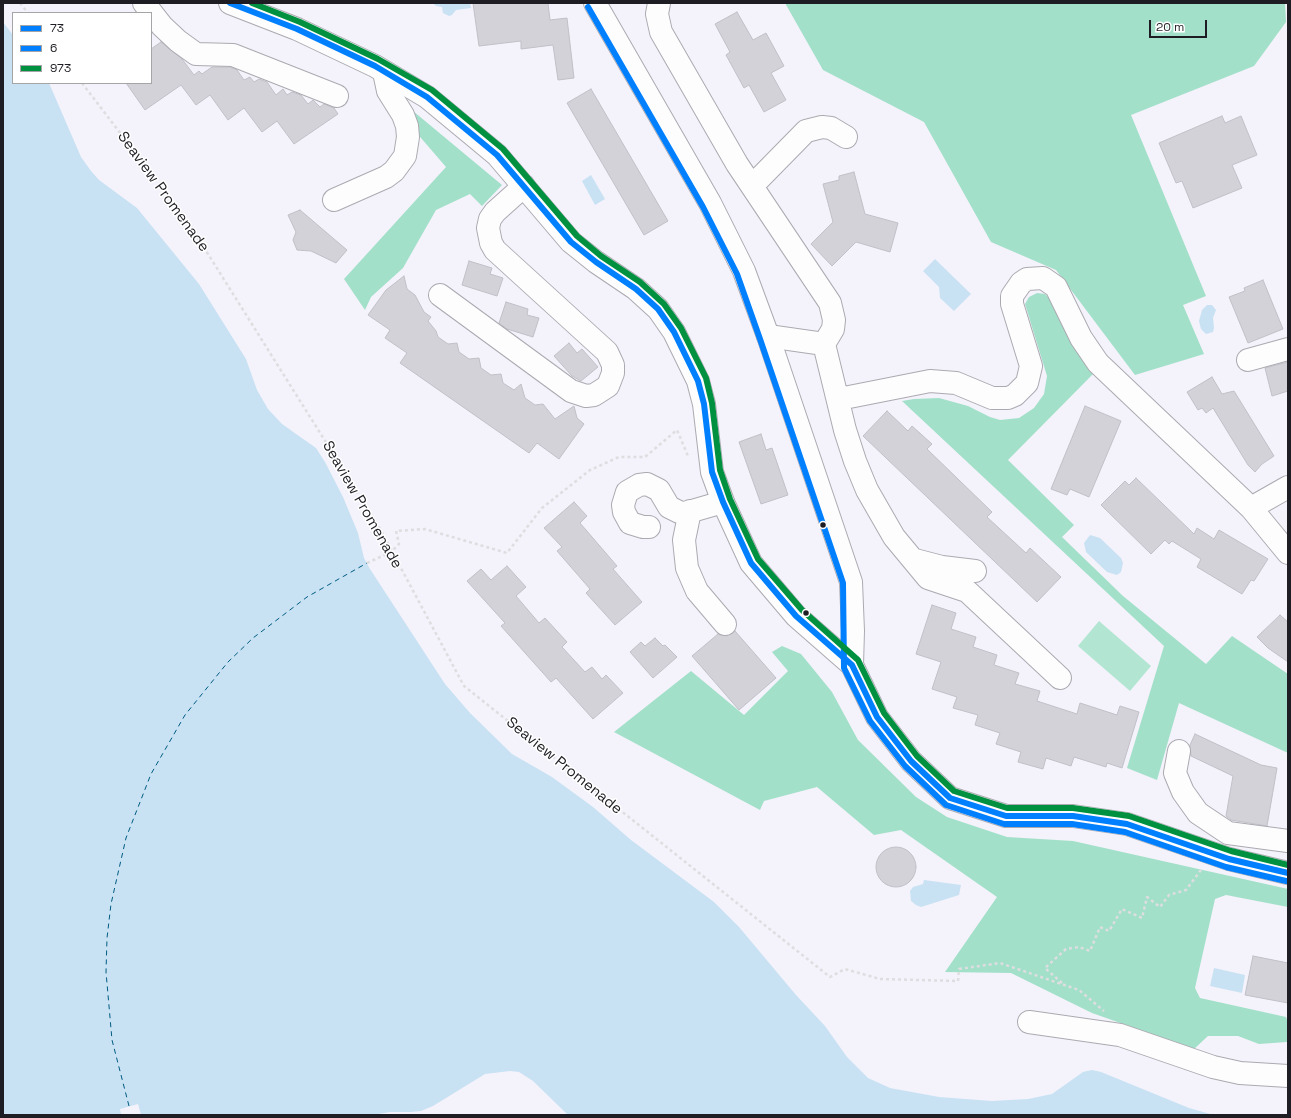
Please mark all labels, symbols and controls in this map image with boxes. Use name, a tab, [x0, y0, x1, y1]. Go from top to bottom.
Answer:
legend	[12, 12, 152, 84]
scale bar	[1151, 12, 1209, 38]
text: 20 m	[1156, 19, 1184, 35]
text: 73	[50, 20, 64, 36]
text: 6	[50, 40, 57, 56]
text: 973	[50, 60, 71, 76]
street label: Seaview Promenade	[113, 128, 213, 256]
street label: Seaview Promenade	[318, 438, 406, 572]
unlabelled marker	[818, 520, 828, 530]
unlabelled marker	[801, 608, 811, 618]
street label: Seaview Promenade	[502, 714, 626, 818]

